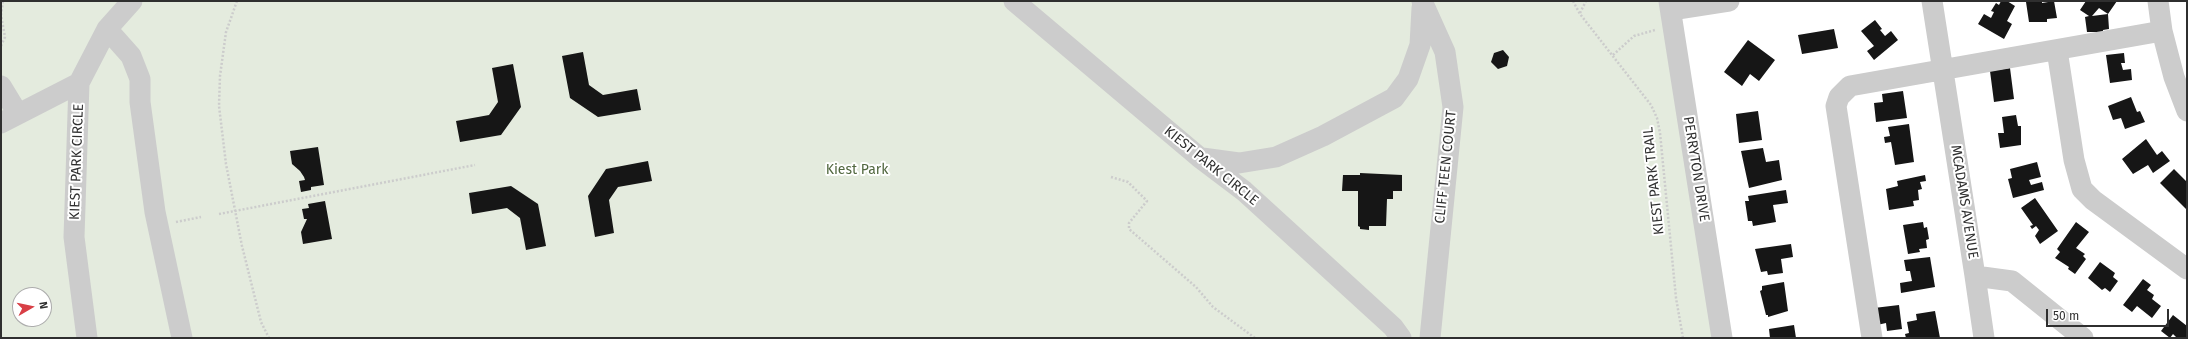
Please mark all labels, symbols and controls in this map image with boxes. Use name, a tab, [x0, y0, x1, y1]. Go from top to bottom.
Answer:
street label: KIEST PARK CIRCLE	[67, 104, 87, 220]
street label: CLIFF TEEN COURT	[1432, 110, 1460, 224]
street label: PERRYTON DRIVE	[1679, 115, 1713, 223]
street label: KIEST PARK CIRCLE	[1161, 123, 1261, 209]
street label: KIEST PARK TRAIL	[1640, 126, 1668, 236]
street label: MCADAMS AVENUE	[1947, 144, 1981, 260]
park label: Kiest Park	[826, 162, 888, 178]
north arrow	[12, 287, 52, 327]
text: N	[36, 301, 50, 310]
scale bar	[2048, 301, 2171, 327]
text: 50 m	[2053, 309, 2079, 323]

